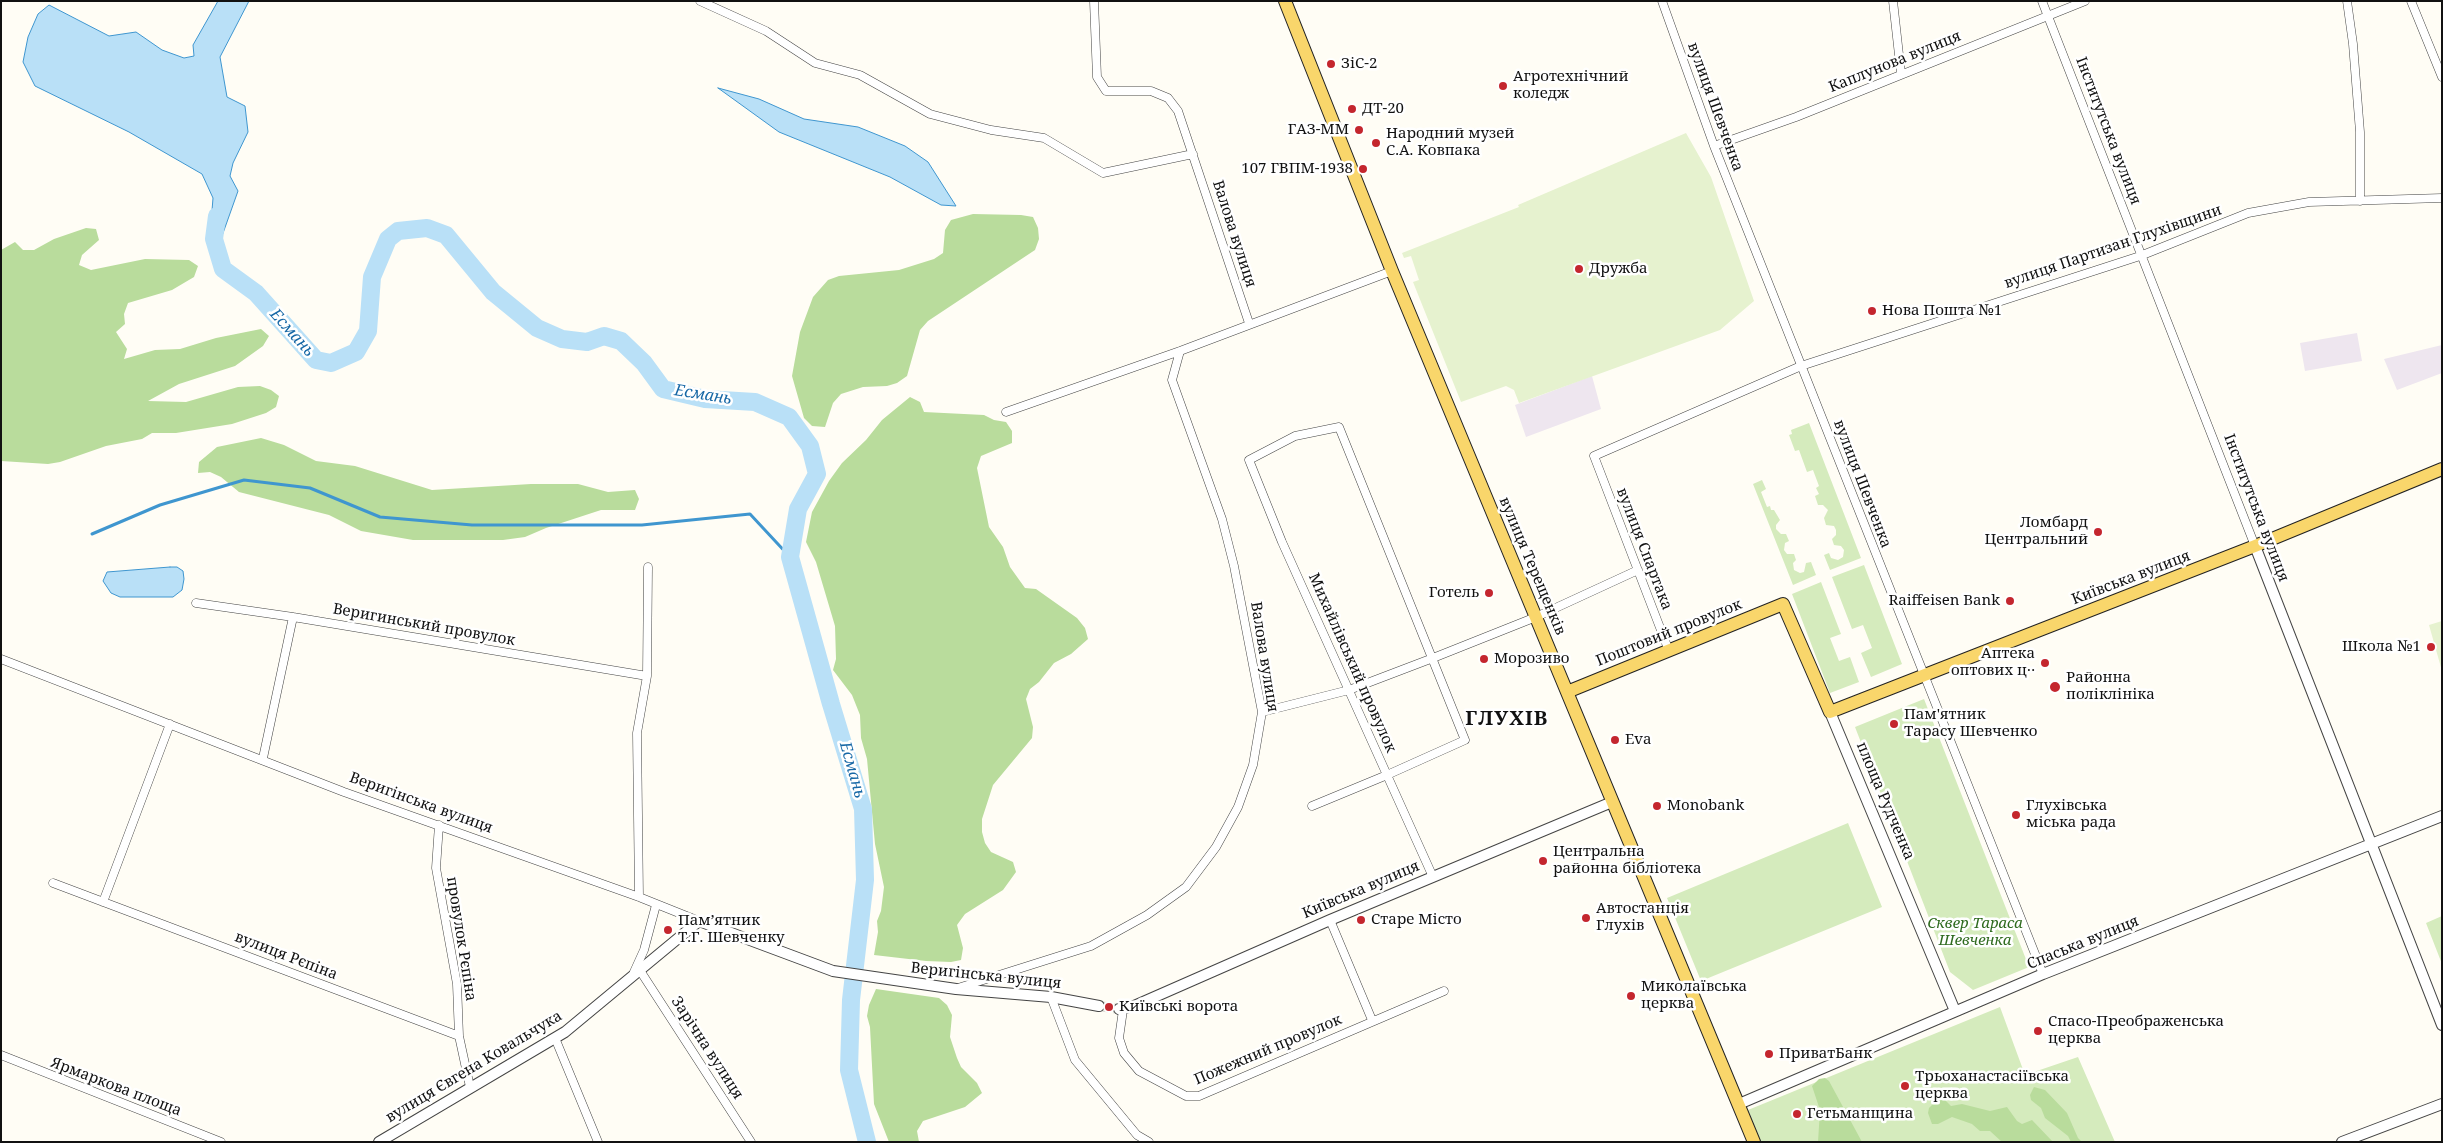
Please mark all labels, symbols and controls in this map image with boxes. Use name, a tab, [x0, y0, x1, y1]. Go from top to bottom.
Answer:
street label: Каплунова вулиця	[1826, 27, 1964, 97]
street label: вулиця Шевченка	[1683, 40, 1747, 174]
place label: ЗіС-2	[1341, 55, 1377, 73]
street label: Інститутська вулиця	[2071, 55, 2145, 207]
marker: ЗіС-2	[1325, 58, 1337, 70]
place label: Агротехнічний коледж	[1513, 68, 1629, 103]
marker: Агротехнічний коледж	[1497, 80, 1509, 92]
place label: ДТ-20	[1362, 100, 1404, 118]
marker: ДТ-20	[1346, 103, 1358, 115]
place label: ГАЗ-ММ	[1288, 121, 1349, 139]
marker: ГАЗ-ММ	[1353, 124, 1365, 136]
place label: Народний музей С.А. Ковпака	[1386, 125, 1514, 160]
marker: Народний музей С.А. Ковпака	[1370, 137, 1382, 149]
place label: 107 ГВПМ-1938	[1241, 160, 1353, 178]
marker: 107 ГВПМ-1938	[1357, 163, 1369, 175]
street label: Валова вулиця	[1208, 178, 1260, 290]
street label: вулиця Партизан Глухівщини	[2002, 201, 2224, 293]
place label: Дружба	[1589, 260, 1648, 278]
marker: Дружба	[1573, 263, 1585, 275]
place label: Нова Пошта №1	[1882, 302, 2002, 320]
water label: Есмань	[266, 305, 318, 361]
marker: Нова Пошта №1	[1866, 305, 1878, 317]
water label: Есмань	[673, 381, 733, 409]
street label: вулиця Шевченка	[1829, 417, 1895, 551]
street label: Інститутська вулиця	[2219, 432, 2293, 584]
street label: вулиця Спартака	[1612, 485, 1676, 613]
street label: вулиця Терещенків	[1495, 494, 1569, 638]
place label: Ломбард Центральний	[1985, 514, 2088, 549]
marker: Ломбард Центральний	[2092, 526, 2104, 538]
street label: Київська вулиця	[2069, 547, 2193, 609]
street label: Михайлівський провулок	[1304, 570, 1400, 756]
place label: Готель	[1429, 584, 1479, 602]
marker: Готель	[1483, 587, 1495, 599]
place label: Raiffeisen Bank	[1888, 592, 2000, 610]
marker: Raiffeisen Bank	[2004, 595, 2016, 607]
street label: Поштовий провулок	[1594, 596, 1744, 670]
street label: Веригинський провулок	[331, 600, 517, 650]
street label: Валова вулиця	[1246, 600, 1282, 714]
place label: Школа №1	[2342, 638, 2421, 656]
marker: Школа №1	[2425, 641, 2437, 653]
place label: Аптека оптових ц‥	[1951, 645, 2035, 680]
place label: Морозиво	[1494, 650, 1569, 668]
marker: Морозиво	[1478, 653, 1490, 665]
marker: Аптека оптових ц‥	[2039, 657, 2051, 669]
place label: Районна поліклініка	[2066, 669, 2155, 704]
marker: Районна поліклініка	[2048, 680, 2062, 694]
place label: Пам'ятник Тарасу Шевченко	[1904, 706, 2037, 741]
district label: ГЛУХІВ	[1465, 707, 1549, 731]
marker: Пам'ятник Тарасу Шевченко	[1888, 718, 1900, 730]
place label: Eva	[1625, 731, 1651, 749]
marker: Eva	[1609, 734, 1621, 746]
street label: площа Рудченка	[1852, 739, 1918, 863]
water label: Есмань	[835, 740, 869, 800]
street label: Веригінська вулиця	[347, 769, 495, 837]
place label: Monobank	[1667, 797, 1744, 815]
place label: Глухівська міська рада	[2026, 797, 2116, 832]
marker: Monobank	[1651, 800, 1663, 812]
marker: Глухівська міська рада	[2010, 809, 2022, 821]
place label: Центральна районна бібліотека	[1553, 843, 1702, 878]
marker: Центральна районна бібліотека	[1537, 855, 1549, 867]
street label: Київська вулиця	[1300, 857, 1422, 923]
street label: провулок Рєпіна	[442, 875, 480, 1003]
place label: Автостанція Глухів	[1596, 900, 1689, 935]
place label: Старе Місто	[1371, 911, 1462, 929]
place label: Пам’ятник Т.Г. Шевченку	[678, 912, 785, 947]
marker: Автостанція Глухів	[1580, 912, 1592, 924]
street label: Спаська вулиця	[2024, 912, 2142, 974]
marker: Старе Місто	[1355, 914, 1367, 926]
park label: Сквер Тараса Шевченка	[1927, 915, 2023, 950]
marker: Пам’ятник Т.Г. Шевченку	[662, 924, 674, 936]
street label: вулиця Рєпіна	[232, 928, 340, 984]
street label: Веригінська вулиця	[910, 959, 1062, 993]
place label: Миколаївська церква	[1641, 978, 1747, 1013]
marker: Миколаївська церква	[1625, 990, 1637, 1002]
street label: Зарічна вулиця	[667, 993, 747, 1103]
place label: Київські ворота	[1119, 998, 1238, 1016]
marker: Київські ворота	[1103, 1001, 1115, 1013]
street label: вулиця Євгена Ковальчука	[383, 1007, 565, 1127]
street label: Пожежний провулок	[1192, 1011, 1344, 1089]
place label: Спасо-Преображенська церква	[2048, 1013, 2224, 1048]
marker: Спасо-Преображенська церква	[2032, 1025, 2044, 1037]
place label: ПриватБанк	[1779, 1045, 1872, 1063]
marker: ПриватБанк	[1763, 1048, 1775, 1060]
street label: Ярмаркова площа	[48, 1054, 184, 1120]
place label: Трьоханастасіївська церква	[1915, 1068, 2069, 1103]
marker: Трьоханастасіївська церква	[1899, 1080, 1911, 1092]
place label: Гетьманщина	[1807, 1105, 1913, 1123]
marker: Гетьманщина	[1791, 1108, 1803, 1120]

